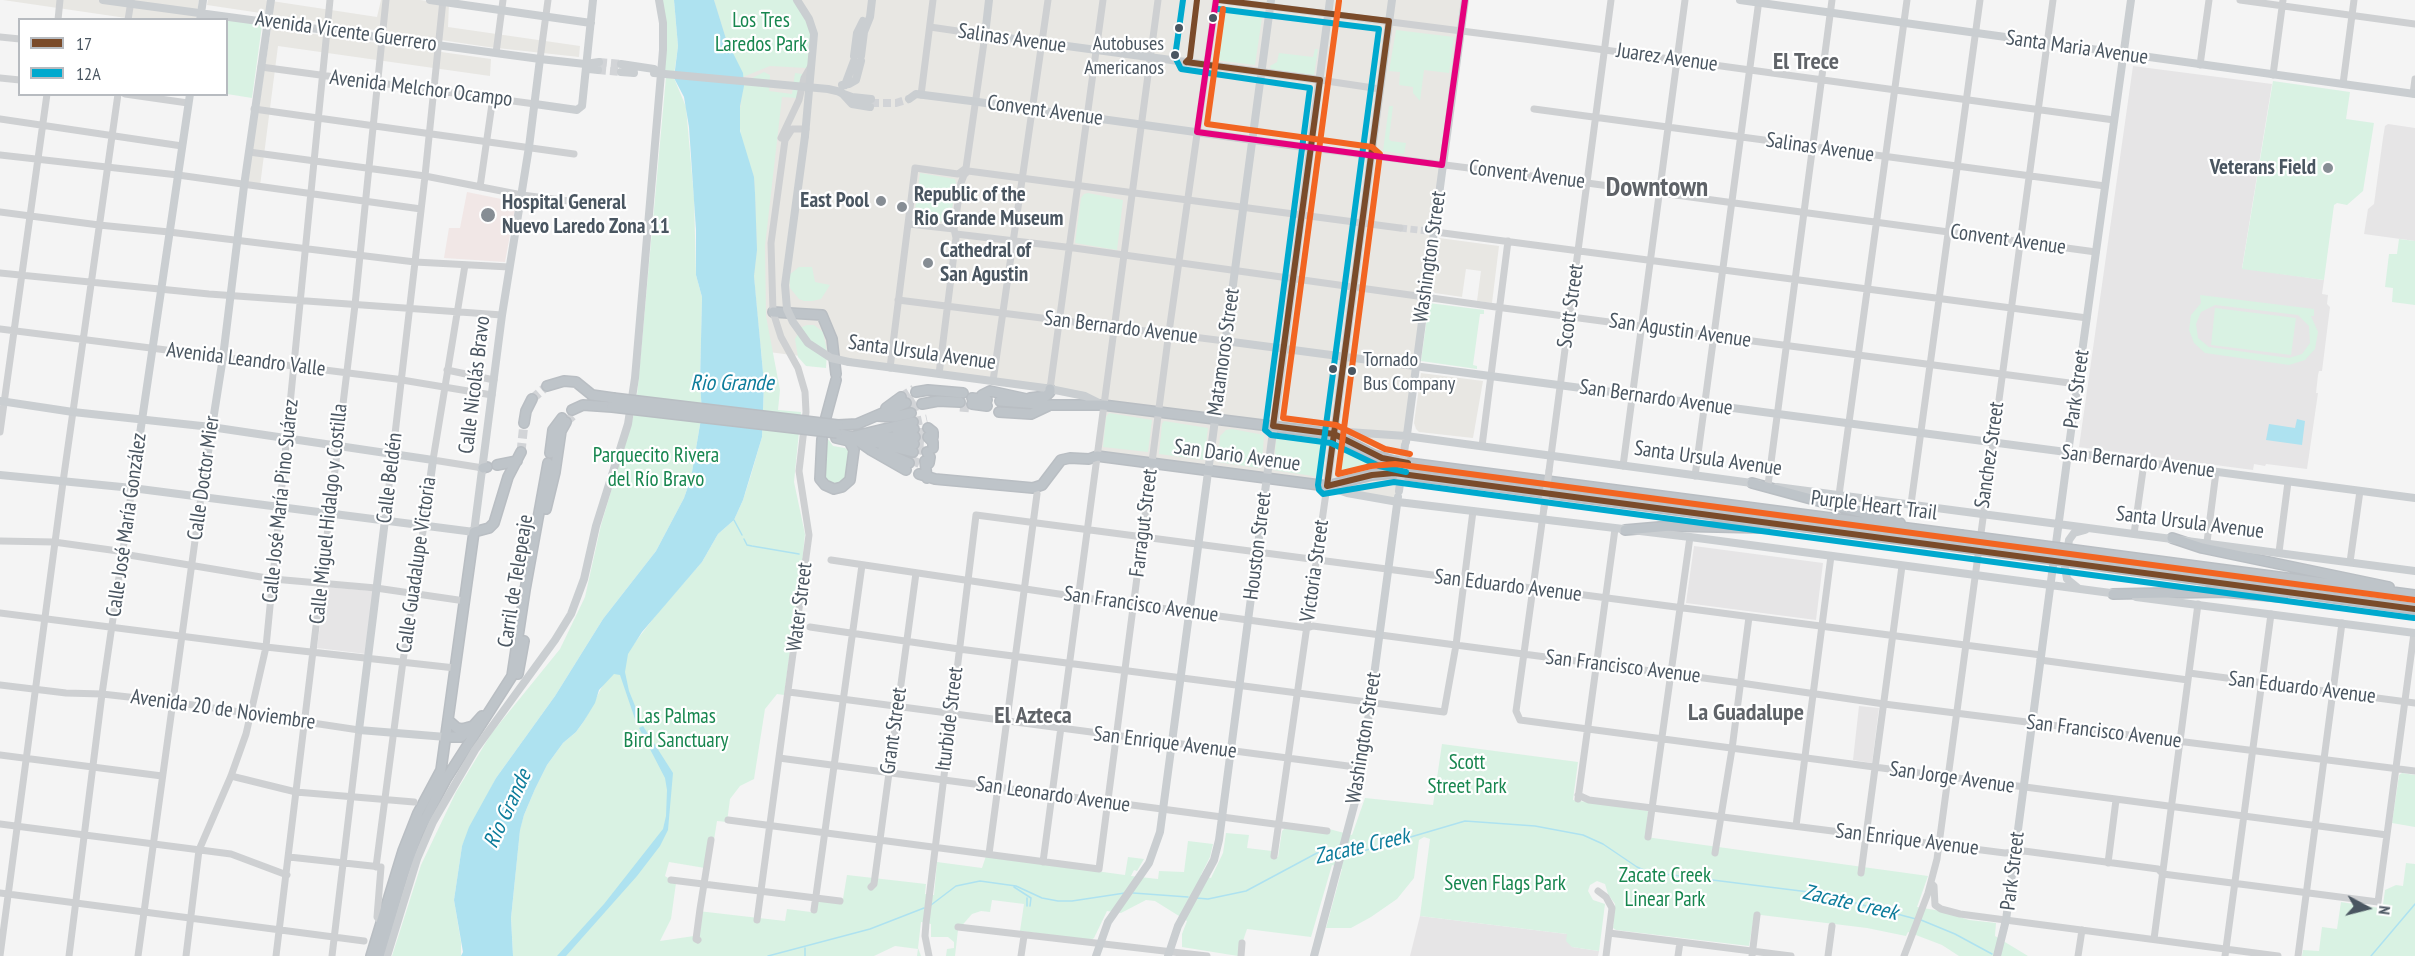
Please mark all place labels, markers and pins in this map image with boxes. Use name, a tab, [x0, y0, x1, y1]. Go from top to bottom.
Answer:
unlabelled marker	[1207, 12, 1219, 24]
unlabelled marker	[1173, 22, 1185, 34]
place label: Autobuses Americanos	[1084, 32, 1164, 79]
marker: Autobuses Americanos	[1169, 49, 1181, 61]
place label: Veterans Field	[2210, 155, 2316, 181]
marker: Veterans Field	[2321, 161, 2335, 175]
place label: Republic of the Rio Grande Museum	[914, 182, 1063, 232]
place label: East Pool	[800, 188, 869, 214]
place label: Hospital General Nuevo Laredo Zona 11	[502, 190, 670, 240]
marker: East Pool	[874, 194, 888, 208]
marker: Republic of the Rio Grande Museum	[895, 200, 909, 214]
marker: Hospital General Nuevo Laredo Zona 11	[479, 206, 497, 224]
place label: Cathedral of San Agustin	[940, 238, 1031, 288]
marker: Cathedral of San Agustin	[921, 256, 935, 270]
place label: Tornado Bus Company	[1363, 348, 1455, 395]
unlabelled marker	[1327, 363, 1339, 375]
marker: Tornado Bus Company	[1346, 365, 1358, 377]

